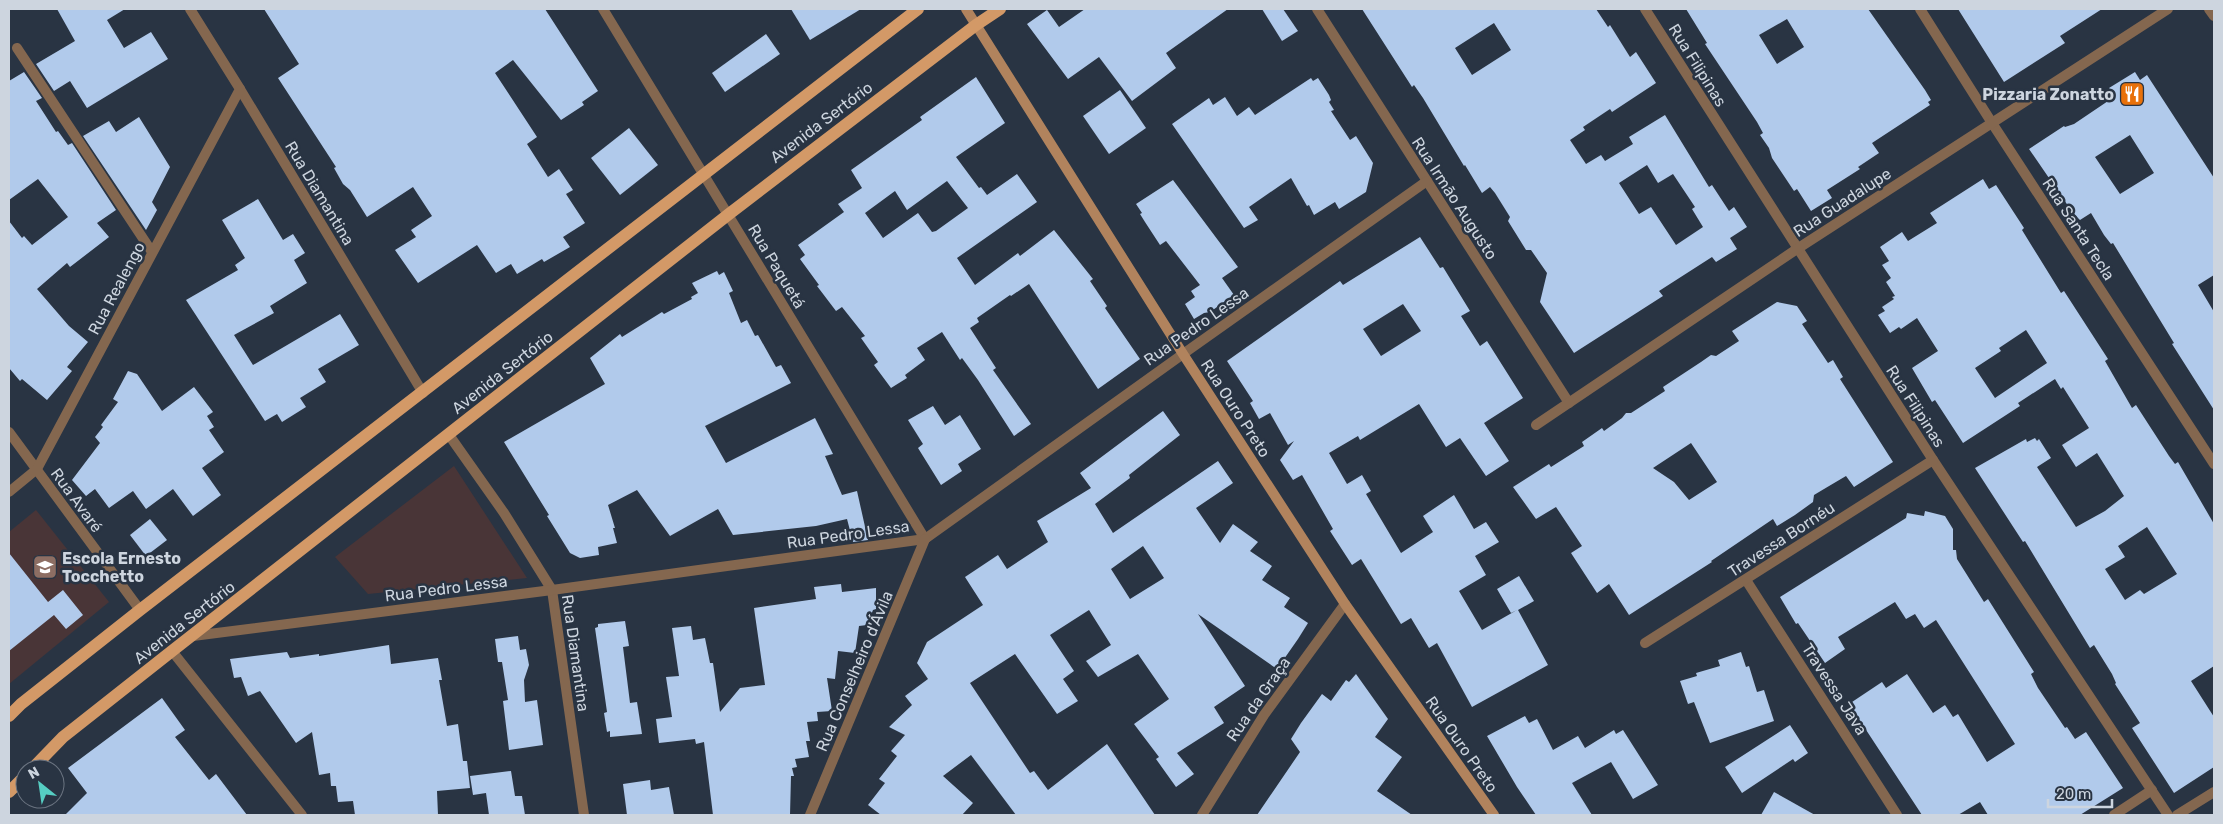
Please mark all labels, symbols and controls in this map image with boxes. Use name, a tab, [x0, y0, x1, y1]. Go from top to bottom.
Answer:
street label: Rua Filipinas	[1665, 20, 1731, 110]
street label: Avenida Sertório	[766, 78, 876, 167]
restaurant icon: Pizzaria Zonatto	[2119, 81, 2145, 107]
place label: Pizzaria Zonatto	[1982, 85, 2114, 104]
street label: Rua Irmão Augusto	[1408, 134, 1501, 263]
street label: Rua Diamantina	[281, 138, 358, 249]
street label: Rua Guadalupe	[1790, 164, 1895, 241]
street label: Rua Santa Tecla	[2038, 175, 2119, 284]
street label: Rua Paquetá	[744, 221, 809, 312]
street label: Rua Realengo	[84, 239, 149, 338]
street label: Rua Pedro Lessa	[1140, 283, 1252, 370]
street label: Avenida Sertório	[448, 327, 557, 418]
street label: Rua Ouro Preto	[1197, 356, 1274, 461]
street label: Rua Filipinas	[1882, 362, 1949, 451]
street label: Rua Avaré	[47, 464, 106, 536]
street label: Travessa Bornéu	[1724, 498, 1838, 581]
street label: Rua Pedro Lessa	[786, 516, 911, 552]
place label: Escola Ernesto Tocchetto	[62, 549, 181, 586]
school or university icon: Escola Ernesto Tocchetto	[32, 554, 58, 580]
street label: Rua Pedro Lessa	[384, 572, 509, 605]
street label: Avenida Sertório	[130, 577, 239, 668]
street label: Rua Conselheiro d'Ávila	[812, 588, 897, 754]
street label: Rua Diamantina	[558, 593, 593, 713]
street label: Travessa Java	[1798, 640, 1871, 739]
street label: Rua da Graça	[1222, 654, 1294, 745]
street label: Rua Ouro Preto	[1421, 693, 1502, 796]
north arrow	[15, 759, 65, 809]
text: N	[25, 763, 42, 783]
scale bar	[2048, 776, 2112, 808]
text: 20 m	[2056, 785, 2091, 803]

